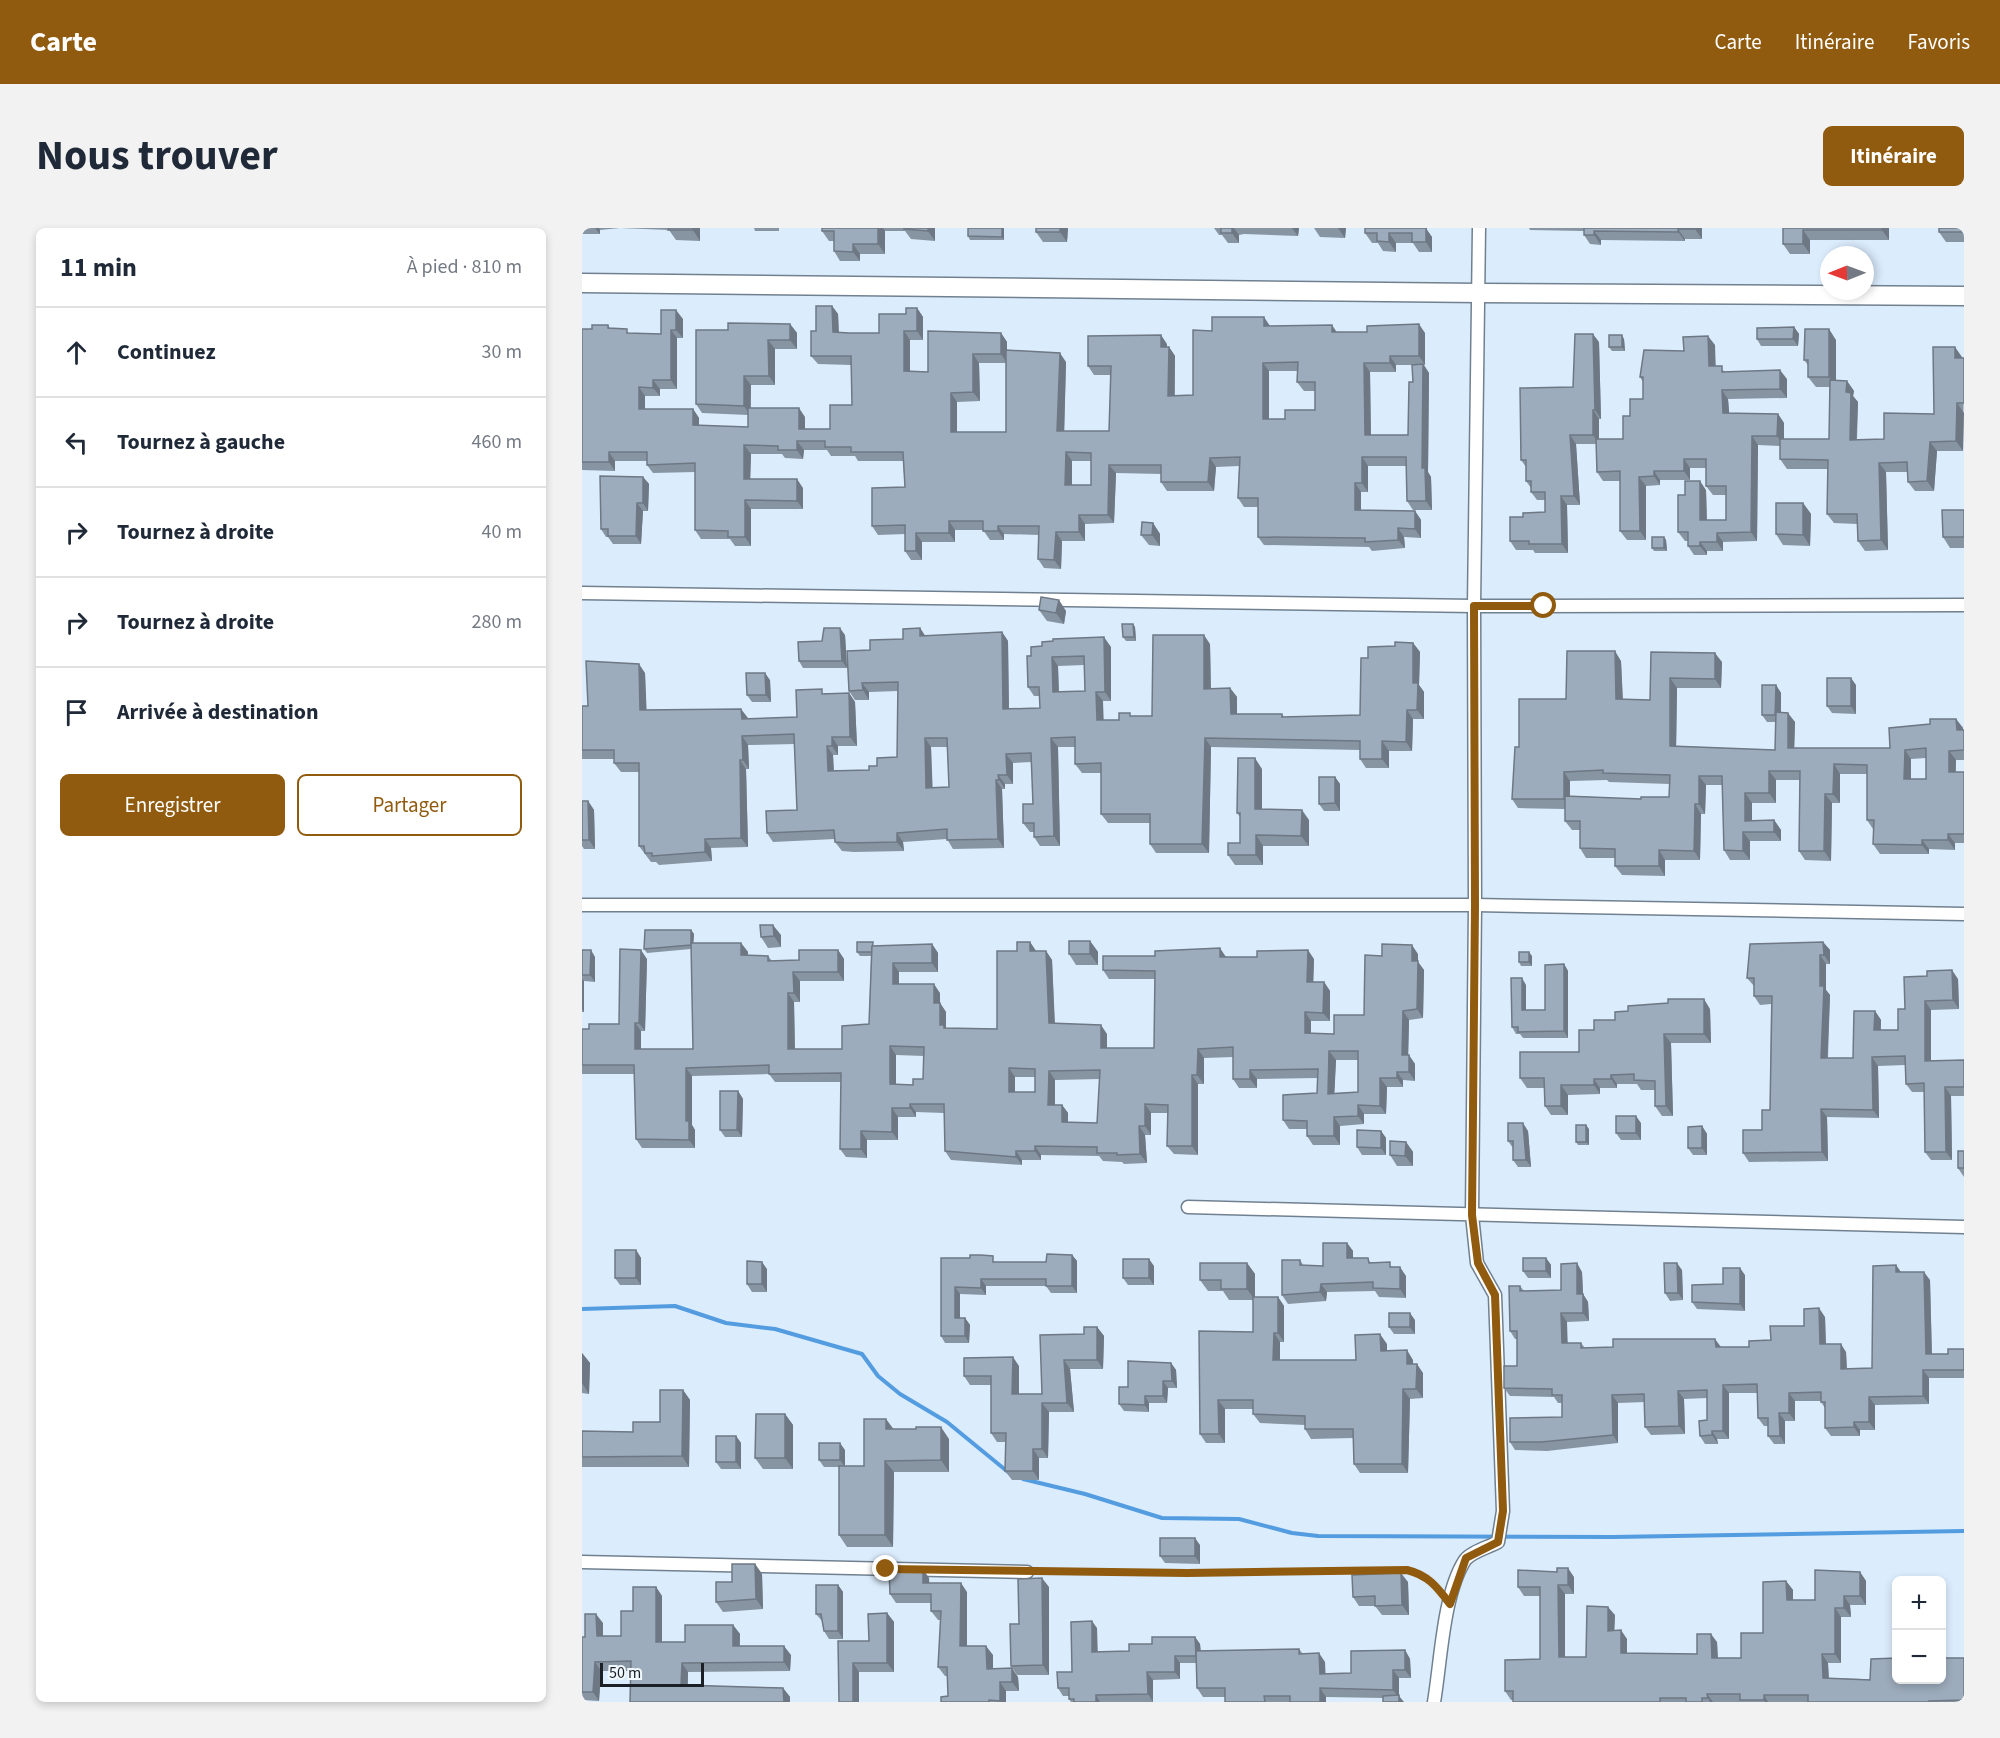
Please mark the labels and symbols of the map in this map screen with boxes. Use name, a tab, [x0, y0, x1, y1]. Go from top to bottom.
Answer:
north arrow	[1820, 246, 1874, 300]
route start	[1530, 592, 1556, 618]
route end	[872, 1555, 898, 1581]
scale bar	[600, 1660, 704, 1688]

